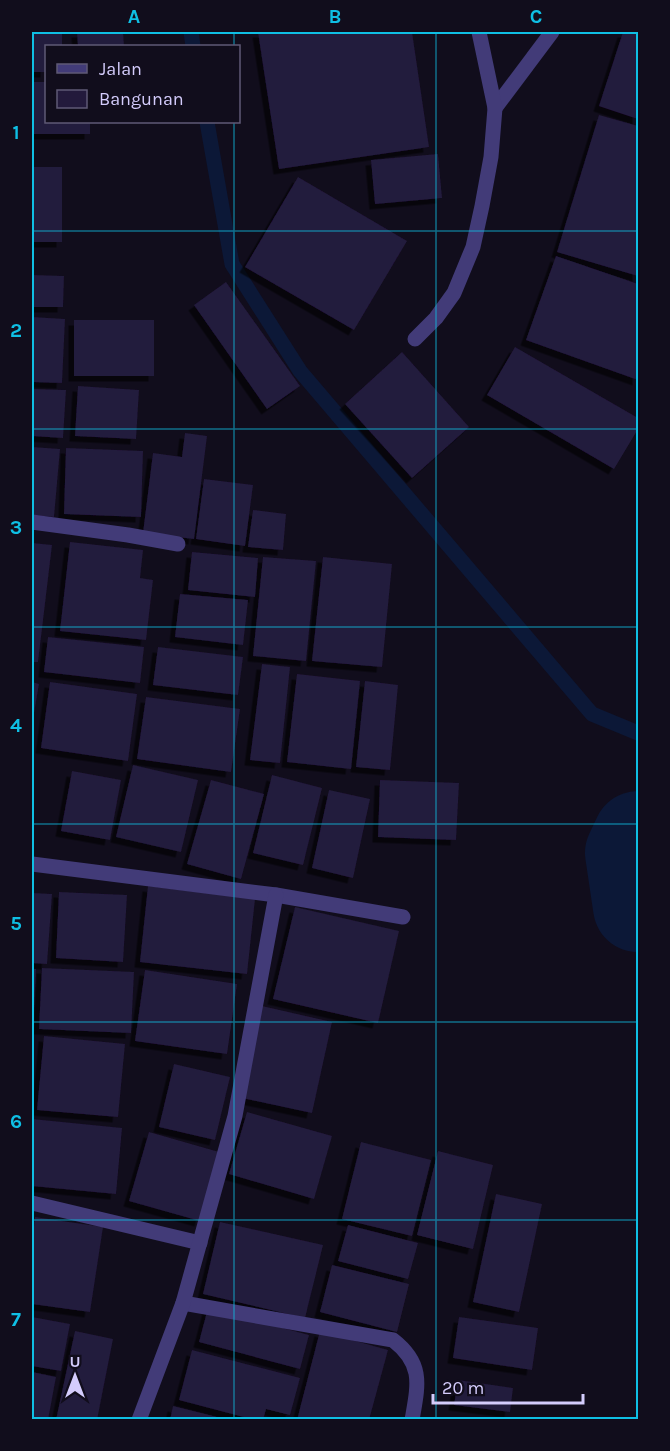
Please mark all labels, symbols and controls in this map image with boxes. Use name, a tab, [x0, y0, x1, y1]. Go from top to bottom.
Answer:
text: A	[128, 5, 141, 28]
text: B	[329, 5, 341, 28]
text: C	[530, 5, 542, 28]
legend	[45, 45, 240, 123]
text: Jalan	[99, 58, 142, 80]
text: Bangunan	[99, 88, 184, 110]
text: 1	[12, 121, 20, 144]
text: 2	[10, 319, 22, 342]
text: 3	[10, 516, 22, 539]
text: 4	[10, 714, 22, 737]
text: 5	[10, 912, 22, 935]
text: 6	[10, 1110, 22, 1133]
text: 7	[11, 1308, 21, 1331]
north arrow	[45, 1346, 105, 1406]
text: U	[69, 1352, 81, 1371]
scale bar	[433, 1367, 583, 1405]
text: 20 m	[442, 1377, 484, 1399]

